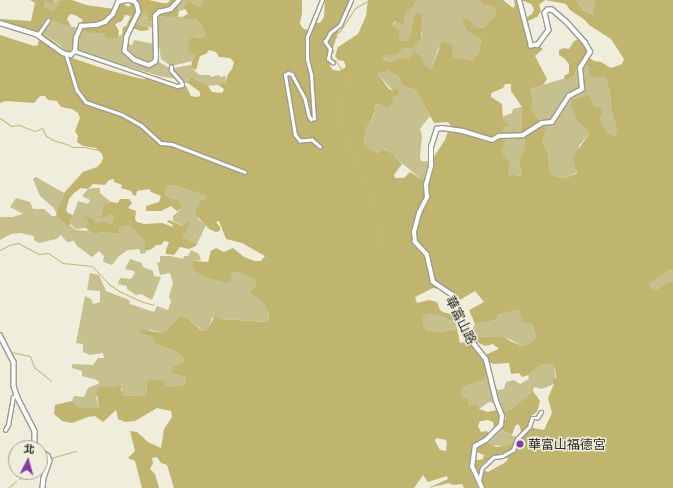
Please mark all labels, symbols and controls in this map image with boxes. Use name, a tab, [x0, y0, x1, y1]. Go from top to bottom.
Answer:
street label: 華富山路	[442, 293, 480, 347]
place label: 華富山福德宮	[528, 436, 606, 452]
marker: 華富山福德宮	[515, 439, 525, 449]
north arrow	[8, 440, 48, 480]
text: 北	[23, 442, 35, 457]

